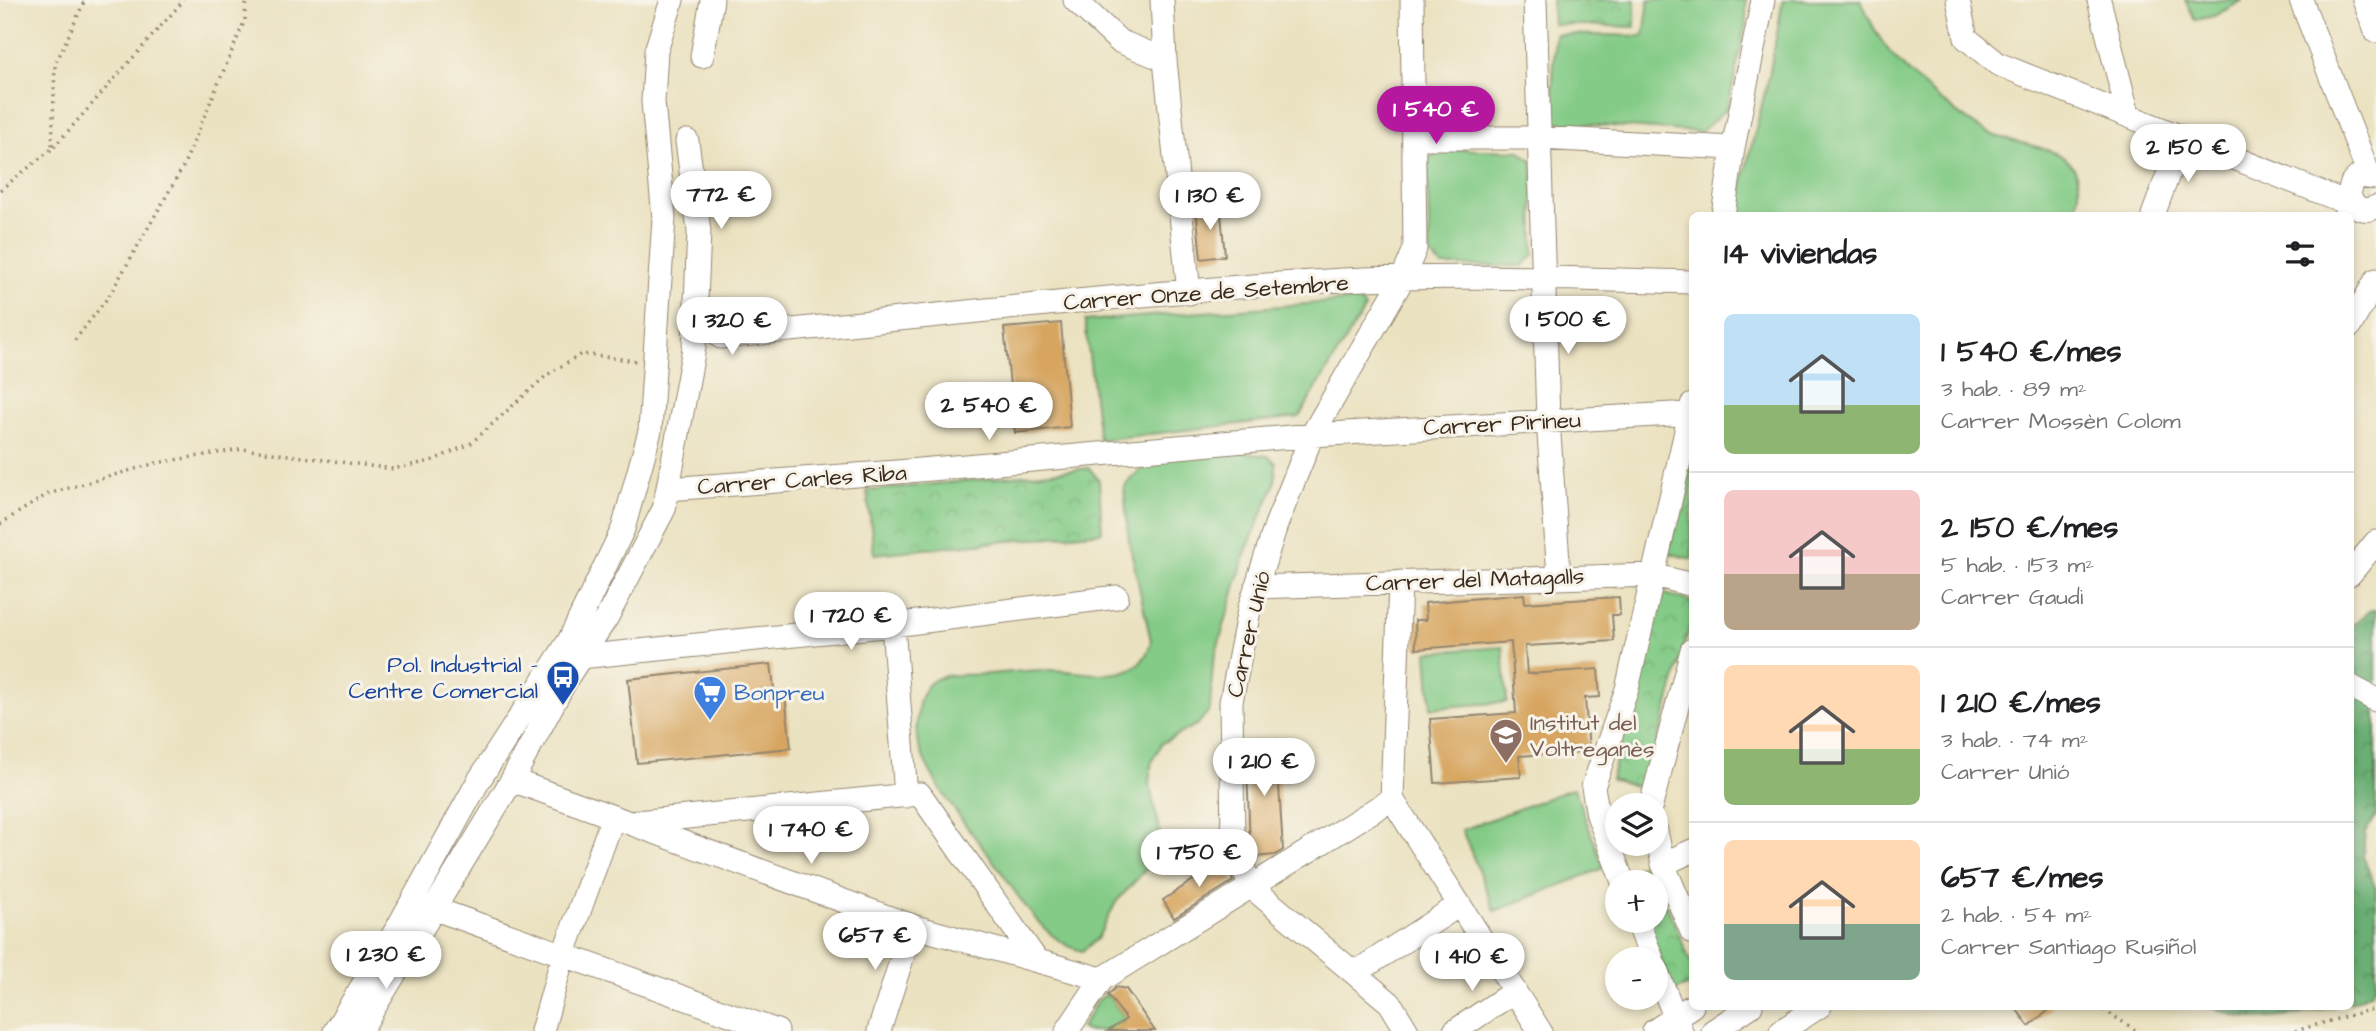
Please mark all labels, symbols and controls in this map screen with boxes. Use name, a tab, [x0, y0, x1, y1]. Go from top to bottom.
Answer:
pin: 1 540 €	[1371, 86, 1501, 146]
text: 1 540 €	[1393, 93, 1479, 125]
pin: 2 150 €	[2123, 124, 2253, 184]
text: 2 150 €	[2146, 131, 2230, 163]
pin: 772 €	[672, 172, 770, 231]
pin: 1 130 €	[1145, 173, 1275, 232]
text: 772 €	[687, 178, 755, 210]
text: 1 130 €	[1176, 179, 1244, 211]
text: 14 viviendas	[1724, 233, 1877, 275]
icon: filters	[2281, 235, 2319, 273]
street label: Carrer Onze de Setembre	[1062, 267, 1350, 319]
pin: 1 500 €	[1503, 296, 1633, 356]
pin: 1 320 €	[667, 298, 797, 357]
text: 1 500 €	[1526, 303, 1610, 335]
text: 1 320 €	[692, 304, 772, 336]
text: 1 540 €/mes	[1941, 331, 2122, 373]
icon: home	[1780, 342, 1864, 426]
text: 3 hab. · 89 m²	[1941, 373, 2087, 405]
pin: 2 540 €	[924, 382, 1054, 442]
text: 2 540 €	[941, 389, 1037, 421]
street label: Carrer Pirineu	[1422, 404, 1582, 444]
text: Carrer Mossèn Colom	[1941, 405, 2181, 437]
street label: Carrer Carles Riba	[696, 457, 908, 503]
text: 2 150 €/mes	[1941, 507, 2118, 549]
icon: home	[1780, 518, 1864, 602]
text: 5 hab. · 153 m²	[1941, 549, 2094, 581]
street label: Carrer del Matagalls	[1365, 560, 1585, 601]
street label: Carrer Unió	[1219, 568, 1279, 700]
text: Carrer Gaudi	[1941, 581, 2083, 613]
pin: 1 720 €	[786, 592, 916, 652]
text: 1 720 €	[810, 599, 892, 631]
place label: Pol. Industrial - Centre Comercial	[349, 649, 538, 707]
bus stop icon: Pol. Industrial - Centre Comercial	[544, 658, 582, 707]
supermarket icon: Bonpreu	[691, 673, 729, 722]
place label: Bonpreu	[734, 677, 824, 709]
text: 1 210 €/mes	[1941, 682, 2101, 724]
icon: home	[1780, 693, 1864, 777]
place label: Institut del Voltreganès	[1530, 707, 1654, 766]
school or university icon: Institut del Voltreganès	[1487, 716, 1525, 765]
text: 3 hab. · 74 m²	[1941, 724, 2088, 756]
pin: 1 210 €	[1199, 738, 1329, 798]
text: 1 210 €	[1229, 745, 1299, 777]
text: Carrer Unió	[1941, 756, 2070, 788]
map controls	[1605, 793, 1668, 1010]
button: layers	[1605, 793, 1668, 856]
pin: 1 740 €	[746, 806, 876, 866]
text: 1 740 €	[769, 813, 853, 845]
pin: 1 750 €	[1134, 830, 1264, 889]
text: 1 750 €	[1157, 836, 1241, 868]
text: 657 €/mes	[1941, 857, 2104, 899]
icon: home	[1780, 868, 1864, 952]
button: +	[1605, 870, 1668, 933]
text: 2 hab. · 54 m²	[1941, 899, 2092, 931]
pin: 657 €	[826, 912, 924, 972]
text: 657 €	[839, 919, 911, 951]
text: Carrer Santiago Rusiñol	[1941, 931, 2196, 963]
pin: 1 230 €	[321, 932, 451, 991]
pin: 1 410 €	[1407, 934, 1537, 993]
text: 1 230 €	[346, 938, 426, 970]
text: 1 410 €	[1436, 940, 1508, 972]
button: −	[1605, 947, 1668, 1010]

